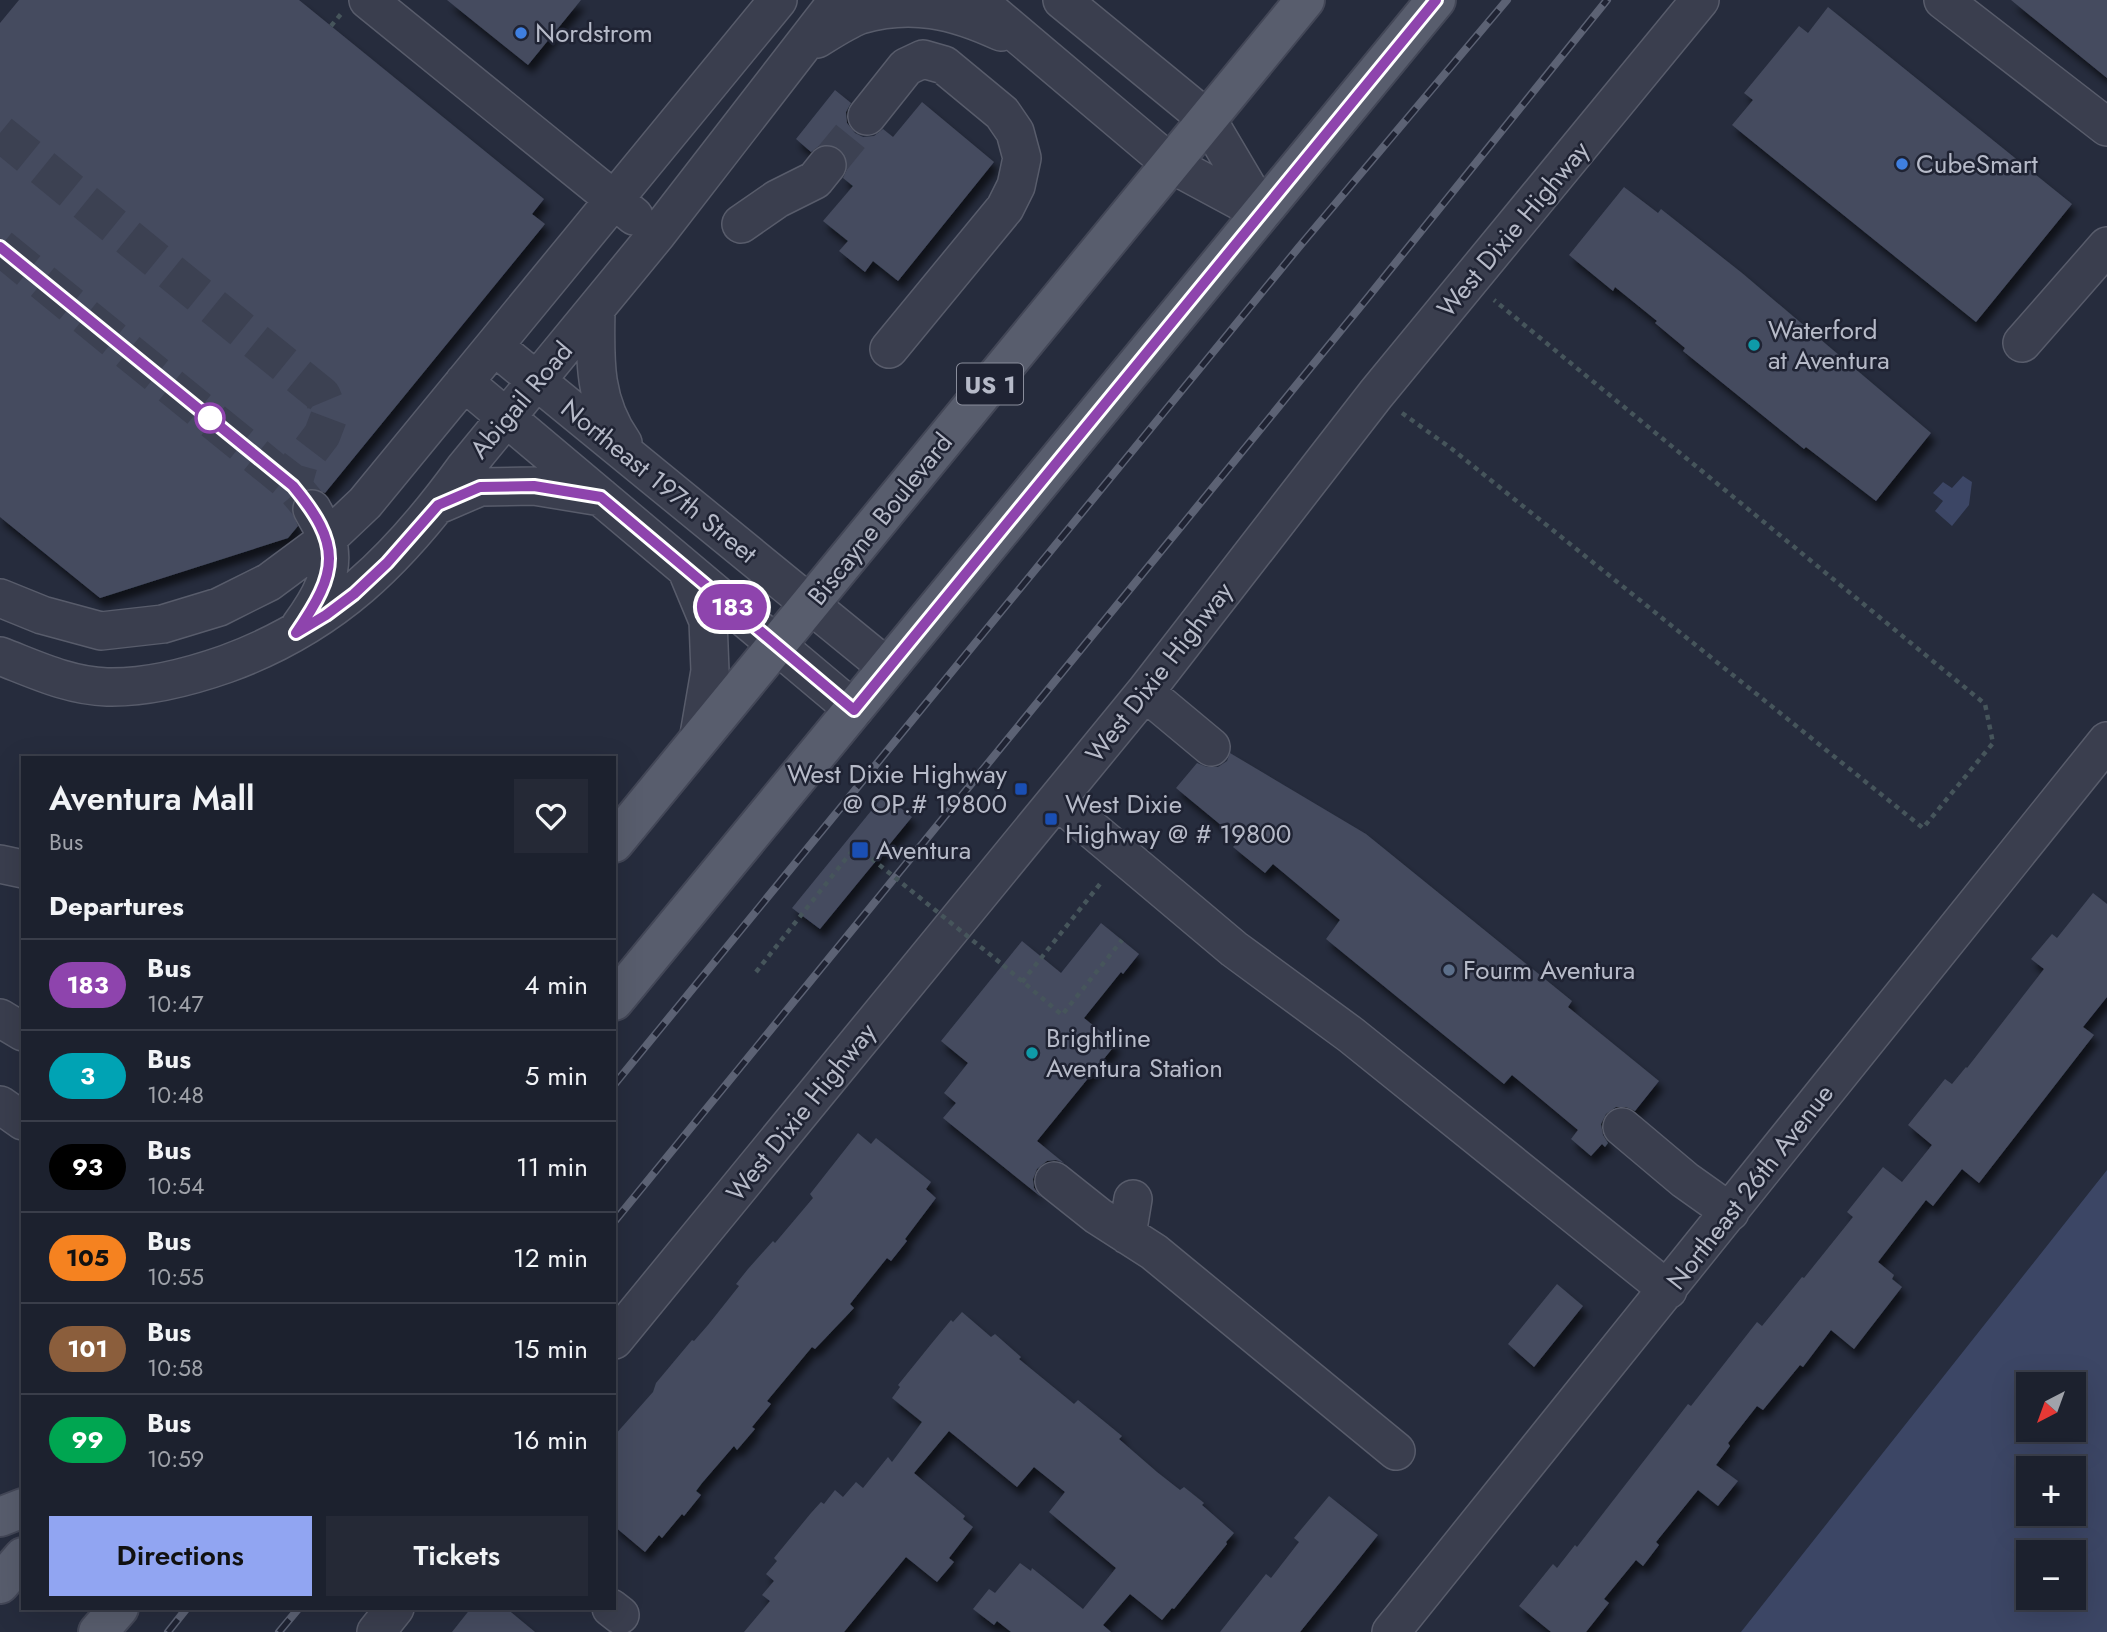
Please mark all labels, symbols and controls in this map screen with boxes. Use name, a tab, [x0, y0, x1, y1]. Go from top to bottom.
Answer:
place label: Nordstrom	[535, 14, 653, 52]
marker: Nordstrom	[513, 25, 529, 41]
street label: West Dixie Highway	[1428, 132, 1599, 326]
place label: CubeSmart	[1916, 145, 2039, 183]
marker: CubeSmart	[1894, 156, 1910, 172]
place label: Waterford at Aventura	[1768, 311, 1890, 379]
street label: Abigail Road	[461, 333, 581, 467]
marker: Waterford at Aventura	[1746, 337, 1762, 353]
road number: US 1	[957, 363, 1023, 404]
street label: Northeast 197th Street	[553, 390, 766, 573]
unlabelled marker	[195, 403, 225, 433]
street label: Biscayne Boulevard	[799, 425, 961, 613]
street label: West Dixie Highway	[1076, 573, 1242, 770]
line badge: 183	[692, 584, 772, 630]
text: 183	[711, 589, 753, 624]
place label: West Dixie Highway @ OP.# 19800	[787, 755, 1008, 823]
text: Aventura Mall	[49, 775, 255, 822]
button: heart	[514, 779, 588, 853]
marker: West Dixie Highway @ OP.# 19800	[1013, 781, 1029, 797]
place label: West Dixie Highway @ # 19800	[1065, 785, 1291, 853]
marker: West Dixie Highway @ # 19800	[1043, 811, 1059, 827]
text: Bus	[49, 825, 83, 859]
place label: Aventura	[876, 831, 971, 869]
marker: Aventura	[850, 840, 870, 860]
text: Departures	[49, 887, 184, 925]
text: Bus	[147, 949, 191, 987]
place label: Fourm Aventura	[1463, 951, 1635, 989]
marker: Fourm Aventura	[1441, 962, 1457, 978]
text: 4 min	[524, 966, 588, 1004]
text: 183	[66, 967, 109, 1002]
text: 10:47	[147, 987, 204, 1021]
street label: West Dixie Highway	[717, 1014, 885, 1209]
place label: Brightline Aventura Station	[1046, 1019, 1223, 1087]
text: Bus	[147, 1040, 191, 1078]
marker: Brightline Aventura Station	[1024, 1045, 1040, 1061]
text: 5 min	[525, 1057, 588, 1095]
text: 3	[80, 1058, 95, 1093]
street label: Northeast 26th Avenue	[1657, 1076, 1843, 1298]
text: 10:48	[147, 1078, 204, 1112]
text: Bus	[147, 1131, 191, 1169]
text: 11 min	[516, 1148, 588, 1186]
text: 93	[72, 1149, 103, 1184]
text: 10:54	[147, 1169, 204, 1203]
text: Bus	[147, 1222, 191, 1260]
text: 12 min	[513, 1239, 588, 1277]
text: 105	[66, 1240, 109, 1275]
text: 10:55	[147, 1260, 204, 1294]
text: Bus	[147, 1313, 191, 1351]
text: 15 min	[513, 1330, 588, 1368]
text: 101	[67, 1331, 108, 1366]
text: 10:58	[147, 1351, 204, 1385]
north arrow	[2016, 1372, 2086, 1442]
map controls	[2016, 1372, 2086, 1610]
text: Bus	[147, 1404, 191, 1442]
text: 16 min	[513, 1421, 588, 1459]
text: 99	[71, 1422, 104, 1457]
text: 10:59	[147, 1442, 204, 1476]
button: +	[2016, 1456, 2086, 1526]
button: Directions	[49, 1516, 312, 1596]
button: Tickets	[326, 1516, 588, 1596]
button: −	[2016, 1540, 2086, 1610]

